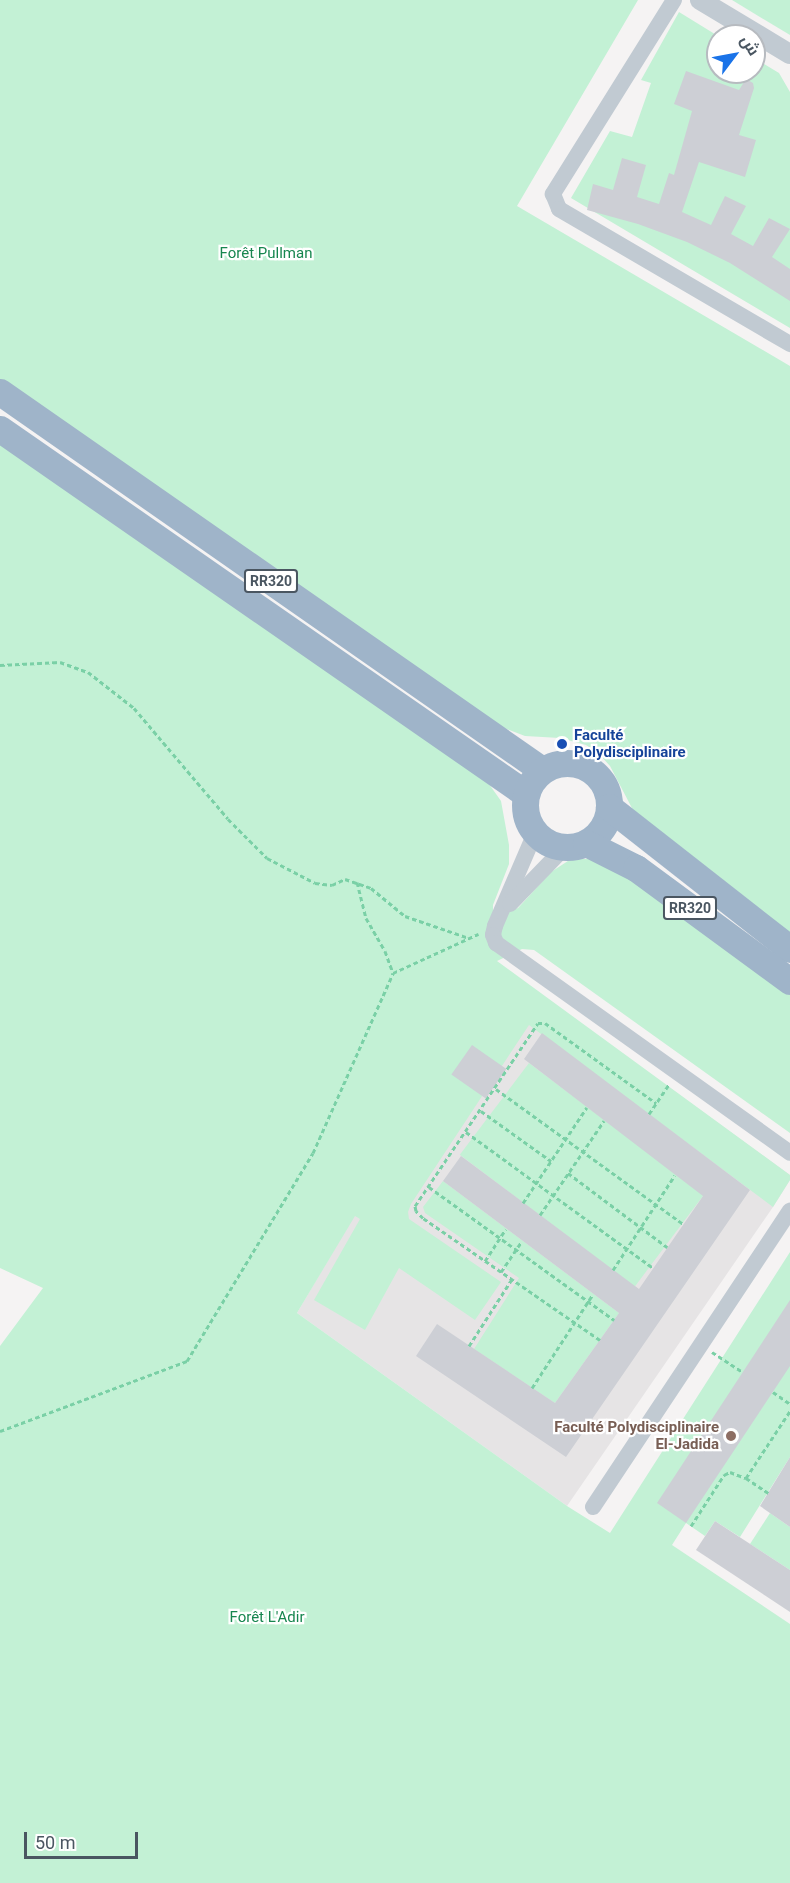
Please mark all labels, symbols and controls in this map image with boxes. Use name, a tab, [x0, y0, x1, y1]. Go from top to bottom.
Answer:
north arrow	[706, 24, 766, 84]
text: ش	[736, 32, 763, 59]
park label: Forêt Pullman	[220, 245, 312, 263]
road number: RR320	[242, 570, 300, 592]
place label: Faculté Polydisciplinaire	[574, 726, 686, 761]
marker: Faculté Polydisciplinaire	[555, 737, 569, 751]
road number: RR320	[662, 897, 718, 919]
place label: Faculté Polydisciplinaire El-Jadida	[554, 1418, 719, 1453]
marker: Faculté Polydisciplinaire El-Jadida	[724, 1429, 738, 1443]
park label: Forêt L'Adir	[229, 1609, 305, 1627]
scale bar	[27, 1820, 141, 1858]
text: 50 m	[35, 1832, 75, 1853]

